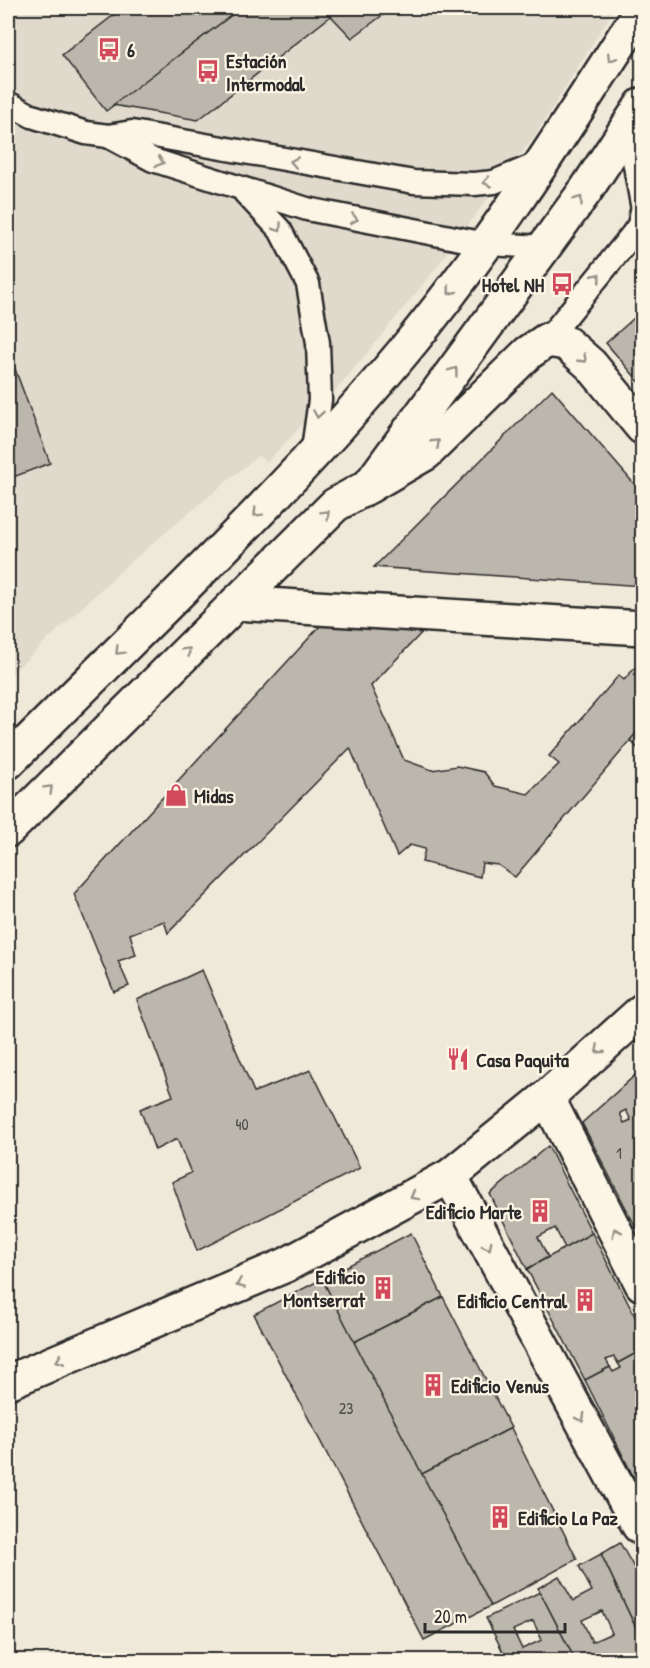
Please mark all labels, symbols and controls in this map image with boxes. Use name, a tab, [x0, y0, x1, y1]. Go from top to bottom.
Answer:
bus stop icon: 6	[96, 36, 122, 62]
place label: 6	[127, 36, 135, 63]
place label: Estación Intermodal	[226, 47, 306, 97]
one-way arrow	[607, 51, 618, 62]
bus stop icon: Estación Intermodal	[195, 58, 221, 84]
one-way arrow	[154, 155, 165, 167]
one-way arrow	[289, 156, 299, 169]
one-way arrow	[482, 175, 492, 188]
one-way arrow	[572, 196, 583, 207]
one-way arrow	[349, 212, 359, 225]
one-way arrow	[271, 222, 282, 233]
place label: Hotel NH	[482, 271, 545, 298]
bus stop icon: Hotel NH	[549, 271, 575, 297]
one-way arrow	[589, 273, 600, 284]
one-way arrow	[448, 284, 459, 295]
one-way arrow	[577, 352, 587, 363]
one-way arrow	[446, 366, 457, 377]
one-way arrow	[313, 410, 325, 419]
one-way arrow	[429, 440, 440, 451]
one-way arrow	[253, 505, 264, 516]
one-way arrow	[318, 511, 329, 522]
one-way arrow	[115, 643, 126, 654]
one-way arrow	[180, 648, 191, 658]
shop icon: Midas	[163, 782, 189, 808]
place label: Midas	[194, 782, 234, 809]
one-way arrow	[42, 785, 52, 796]
one-way arrow	[595, 1043, 606, 1054]
restaurant icon: Casa Paquita	[445, 1046, 471, 1072]
place label: Casa Paquita	[476, 1046, 569, 1074]
house number: 40	[235, 1113, 249, 1135]
house number: 1	[616, 1142, 622, 1164]
one-way arrow	[409, 1189, 420, 1201]
place label: Edificio Marte	[426, 1198, 522, 1225]
building icon: Edificio Marte	[527, 1198, 553, 1224]
one-way arrow	[612, 1227, 623, 1238]
one-way arrow	[481, 1240, 492, 1250]
place label: Edificio Montserrat	[283, 1263, 366, 1313]
building icon: Edificio Montserrat	[370, 1275, 396, 1301]
one-way arrow	[235, 1277, 246, 1289]
place label: Edificio Central	[457, 1287, 568, 1314]
building icon: Edificio Central	[572, 1287, 598, 1313]
one-way arrow	[55, 1353, 66, 1365]
building icon: Edificio Venus	[420, 1372, 446, 1398]
place label: Edificio Venus	[451, 1372, 549, 1399]
house number: 23	[339, 1397, 353, 1419]
one-way arrow	[573, 1411, 585, 1422]
building icon: Edificio La Paz	[487, 1504, 513, 1530]
place label: Edificio La Paz	[518, 1504, 618, 1531]
scale bar	[425, 1596, 564, 1634]
text: 20 m	[434, 1604, 467, 1629]

